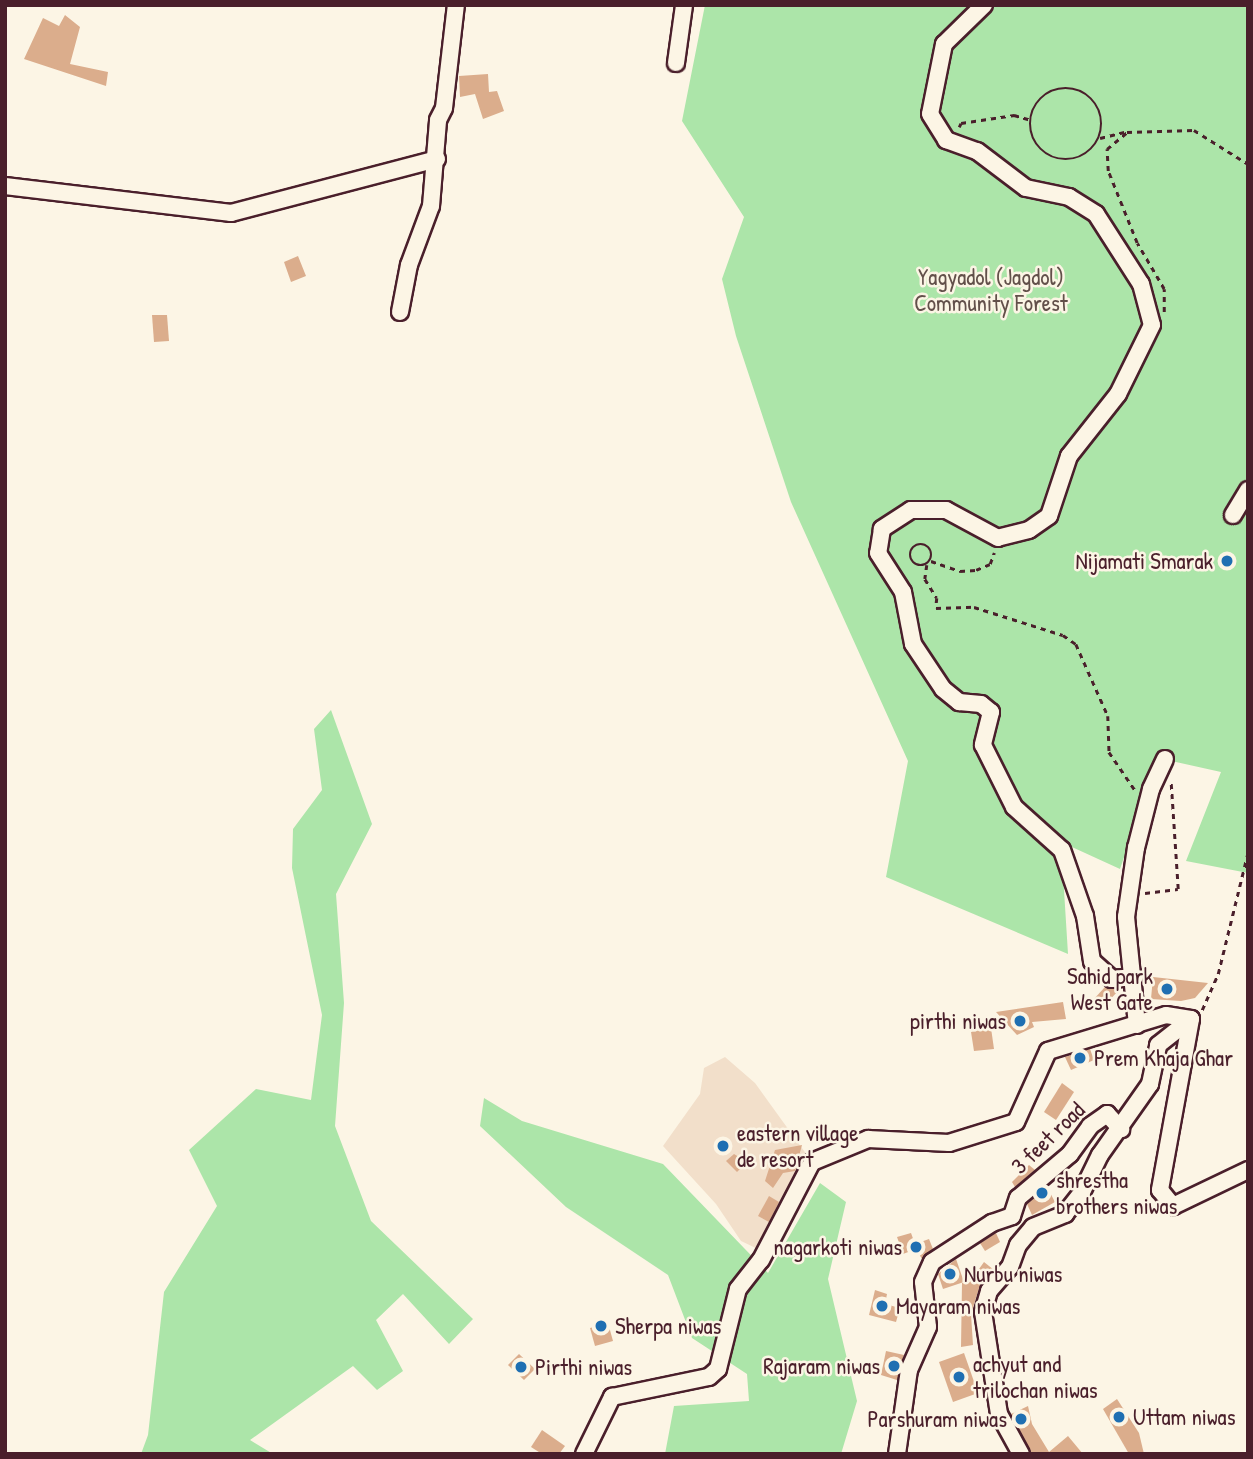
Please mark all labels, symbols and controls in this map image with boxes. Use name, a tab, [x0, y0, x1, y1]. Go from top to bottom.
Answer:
park label: Yagyadol (Jagdol) Community Forest	[914, 263, 1068, 317]
place label: Nijamati Smarak	[1076, 547, 1213, 575]
marker: Nijamati Smarak	[1219, 553, 1235, 569]
place label: Sahid park West Gate	[1067, 962, 1153, 1016]
marker: Sahid park West Gate	[1159, 981, 1175, 997]
place label: pirthi niwas	[910, 1007, 1006, 1035]
marker: pirthi niwas	[1012, 1013, 1028, 1029]
place label: Prem Khaja Ghar	[1094, 1044, 1233, 1072]
marker: Prem Khaja Ghar	[1072, 1050, 1088, 1066]
street label: 3 feet road	[1006, 1096, 1090, 1180]
place label: eastern village de resort	[737, 1119, 858, 1173]
marker: eastern village de resort	[715, 1138, 731, 1154]
place label: shrestha brothers niwas	[1056, 1166, 1177, 1220]
marker: shrestha brothers niwas	[1034, 1185, 1050, 1201]
place label: nagarkoti niwas	[773, 1233, 902, 1261]
marker: nagarkoti niwas	[908, 1239, 924, 1255]
place label: Nurbu niwas	[964, 1260, 1062, 1288]
marker: Nurbu niwas	[942, 1266, 958, 1282]
place label: Mayaram niwas	[896, 1292, 1020, 1320]
marker: Mayaram niwas	[874, 1298, 890, 1314]
place label: Sherpa niwas	[615, 1312, 721, 1340]
marker: Sherpa niwas	[593, 1318, 609, 1334]
place label: achyut and trilochan niwas	[973, 1350, 1098, 1404]
place label: Rajaram niwas	[763, 1352, 880, 1380]
place label: Pirthi niwas	[535, 1353, 632, 1381]
marker: Rajaram niwas	[886, 1358, 902, 1374]
marker: Pirthi niwas	[513, 1359, 529, 1375]
marker: achyut and trilochan niwas	[951, 1369, 967, 1385]
place label: Uttam niwas	[1133, 1403, 1235, 1431]
place label: Parshuram niwas	[867, 1405, 1007, 1433]
marker: Uttam niwas	[1111, 1409, 1127, 1425]
marker: Parshuram niwas	[1013, 1411, 1029, 1427]

